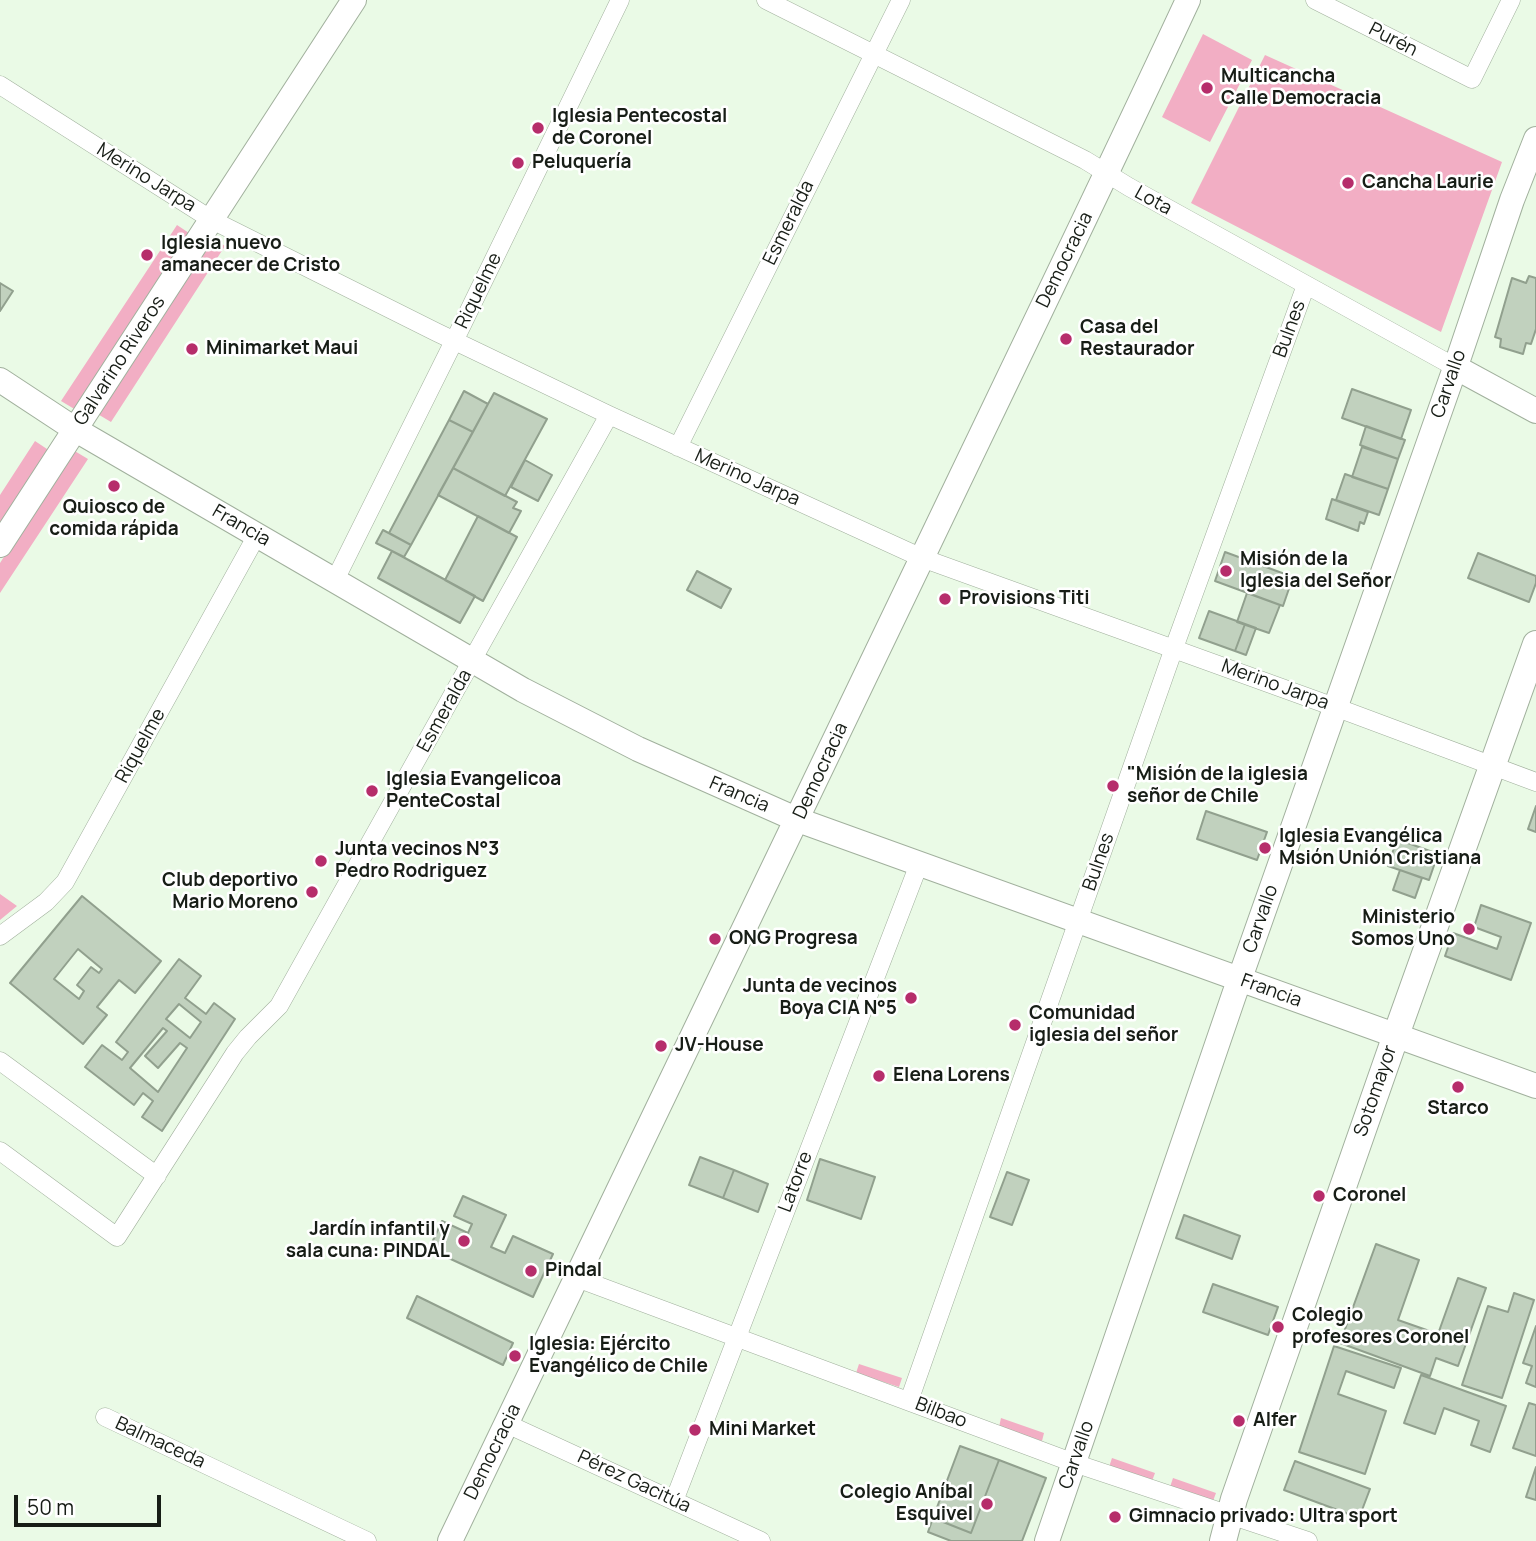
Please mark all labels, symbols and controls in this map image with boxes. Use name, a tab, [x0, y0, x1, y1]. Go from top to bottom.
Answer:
street label: Purén	[1365, 18, 1421, 62]
place label: Multicancha Calle Democracia	[1221, 66, 1381, 110]
marker: Multicancha Calle Democracia	[1199, 80, 1215, 96]
place label: Iglesia Pentecostal de Coronel	[552, 106, 727, 150]
marker: Iglesia Pentecostal de Coronel	[530, 120, 546, 136]
street label: Merino Jarpa	[92, 138, 200, 218]
place label: Peluquería	[532, 152, 632, 174]
marker: Peluquería	[510, 155, 526, 171]
place label: Cancha Laurie	[1362, 172, 1494, 194]
marker: Cancha Laurie	[1340, 175, 1356, 191]
street label: Esmeralda	[759, 177, 819, 269]
street label: Lota	[1130, 182, 1176, 220]
street label: Democracia	[1032, 208, 1098, 312]
place label: Iglesia nuevo amanecer de Cristo	[161, 233, 340, 277]
marker: Iglesia nuevo amanecer de Cristo	[139, 247, 155, 263]
street label: Riquelme	[451, 249, 507, 333]
street label: Galvarino Riveros	[70, 292, 170, 430]
street label: Bulnes	[1269, 297, 1311, 361]
place label: Casa del Restaurador	[1080, 317, 1195, 361]
marker: Casa del Restaurador	[1058, 331, 1074, 347]
place label: Minimarket Maui	[206, 338, 358, 360]
marker: Minimarket Maui	[184, 341, 200, 357]
street label: Carvallo	[1427, 347, 1471, 421]
street label: Merino Jarpa	[691, 445, 803, 511]
marker: Quiosco de comida rápida	[106, 478, 122, 494]
place label: Quiosco de comida rápida	[49, 497, 179, 541]
street label: Francia	[208, 500, 274, 552]
place label: Misión de la Iglesia del Señor	[1240, 549, 1392, 593]
marker: Misión de la Iglesia del Señor	[1218, 563, 1234, 579]
place label: Provisions Titi	[959, 588, 1089, 610]
marker: Provisions Titi	[937, 591, 953, 607]
street label: Merino Jarpa	[1218, 655, 1332, 715]
street label: Esmeralda	[413, 666, 477, 756]
street label: Riquelme	[111, 705, 171, 787]
street label: Democracia	[789, 719, 853, 823]
place label: "Misión de la iglesia señor de Chile	[1127, 764, 1308, 808]
place label: Iglesia Evangelicoa PenteCostal	[386, 769, 561, 813]
street label: Francia	[706, 772, 772, 818]
marker: "Misión de la iglesia señor de Chile	[1105, 778, 1121, 794]
marker: Iglesia Evangelicoa PenteCostal	[364, 783, 380, 799]
place label: Iglesia Evangélica Msión Unión Cristiana	[1279, 826, 1481, 870]
street label: Bulnes	[1079, 830, 1119, 894]
place label: Junta vecinos N°3 Pedro Rodriguez	[335, 839, 499, 883]
marker: Iglesia Evangélica Msión Unión Cristiana	[1257, 840, 1273, 856]
marker: Junta vecinos N°3 Pedro Rodriguez	[313, 853, 329, 869]
place label: Club deportivo Mario Moreno	[162, 870, 298, 914]
street label: Carvallo	[1239, 882, 1283, 956]
marker: Club deportivo Mario Moreno	[304, 884, 320, 900]
place label: Ministerio Somos Uno	[1351, 907, 1455, 951]
marker: Ministerio Somos Uno	[1461, 921, 1477, 937]
place label: ONG Progresa	[729, 928, 858, 950]
marker: ONG Progresa	[707, 931, 723, 947]
street label: Francia	[1237, 970, 1305, 1012]
place label: Junta de vecinos Boya CIA N°5	[743, 976, 897, 1020]
marker: Junta de vecinos Boya CIA N°5	[903, 990, 919, 1006]
place label: Comunidad iglesia del señor	[1029, 1003, 1178, 1047]
marker: Comunidad iglesia del señor	[1007, 1017, 1023, 1033]
place label: JV-House	[675, 1035, 764, 1057]
marker: JV-House	[653, 1038, 669, 1054]
street label: Sotomayor	[1350, 1042, 1402, 1140]
place label: Elena Lorens	[893, 1065, 1010, 1087]
marker: Elena Lorens	[871, 1068, 887, 1084]
marker: Starco	[1450, 1079, 1466, 1095]
place label: Starco	[1427, 1098, 1489, 1120]
street label: Latorre	[774, 1148, 818, 1216]
place label: Coronel	[1333, 1185, 1406, 1207]
marker: Coronel	[1311, 1188, 1327, 1204]
place label: Jardín infantil y sala cuna: PINDAL	[286, 1219, 450, 1263]
marker: Jardín infantil y sala cuna: PINDAL	[456, 1233, 472, 1249]
place label: Pindal	[545, 1260, 602, 1282]
marker: Pindal	[523, 1263, 539, 1279]
place label: Colegio profesores Coronel	[1292, 1305, 1469, 1349]
marker: Colegio profesores Coronel	[1270, 1319, 1286, 1335]
place label: Iglesia: Ejército Evangélico de Chile	[529, 1334, 708, 1378]
marker: Iglesia: Ejército Evangélico de Chile	[507, 1348, 523, 1364]
street label: Bilbao	[912, 1393, 970, 1433]
street label: Democracia	[460, 1400, 526, 1504]
place label: Alfer	[1253, 1410, 1297, 1432]
street label: Balmaceda	[111, 1412, 209, 1474]
marker: Alfer	[1231, 1413, 1247, 1429]
street label: Carvallo	[1055, 1418, 1099, 1492]
place label: Mini Market	[709, 1419, 816, 1441]
marker: Mini Market	[687, 1422, 703, 1438]
street label: Pérez Gacitúa	[574, 1446, 694, 1518]
scale bar	[18, 1482, 164, 1526]
place label: Colegio Aníbal Esquivel	[840, 1482, 973, 1526]
text: 50 m	[27, 1493, 74, 1521]
marker: Colegio Aníbal Esquivel	[979, 1496, 995, 1512]
place label: Gimnacio privado: Ultra sport	[1129, 1506, 1398, 1528]
marker: Gimnacio privado: Ultra sport	[1107, 1509, 1123, 1525]

